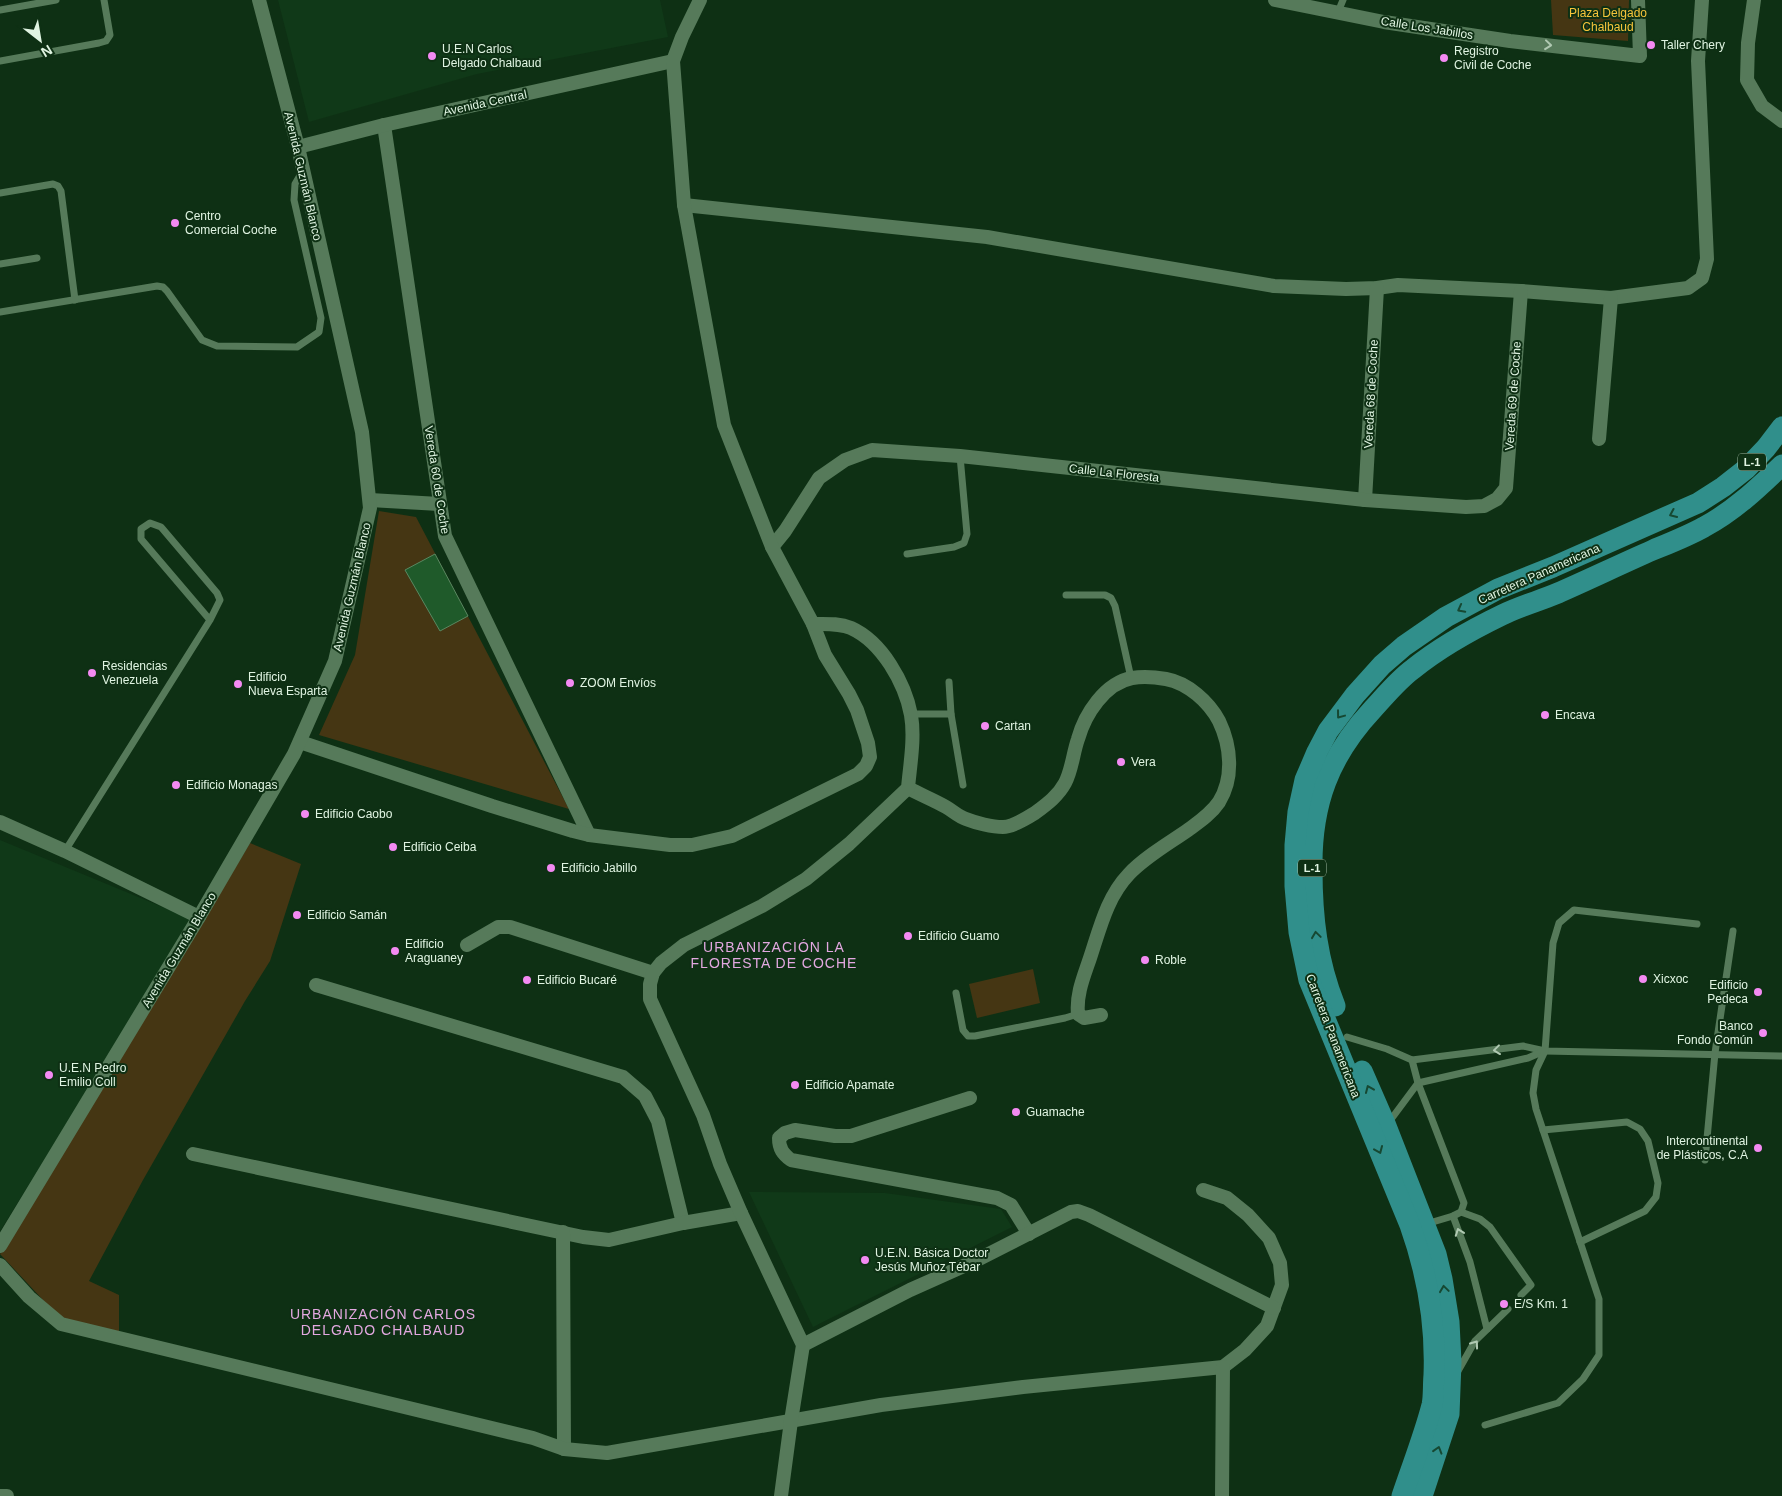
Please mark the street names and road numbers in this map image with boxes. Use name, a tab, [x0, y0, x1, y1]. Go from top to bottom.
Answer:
street label: Calle Los Jabillos	[1380, 14, 1474, 42]
street label: Avenida Central	[442, 87, 528, 119]
street label: Avenida Guzmán Blanco	[281, 110, 325, 242]
street label: Vereda 68 de Coche	[1361, 339, 1381, 449]
street label: Vereda 69 de Coche	[1502, 341, 1524, 451]
street label: Vereda 60 de Coche	[422, 425, 453, 535]
road number: L-1	[1738, 454, 1766, 471]
street label: Calle La Floresta	[1068, 461, 1160, 485]
street label: Avenida Guzmán Blanco	[330, 521, 374, 653]
street label: Carretera Panamericana	[1476, 541, 1602, 607]
road number: L-1	[1298, 860, 1326, 876]
street label: Avenida Guzmán Blanco	[139, 890, 219, 1010]
street label: Carretera Panamericana	[1303, 972, 1363, 1100]

